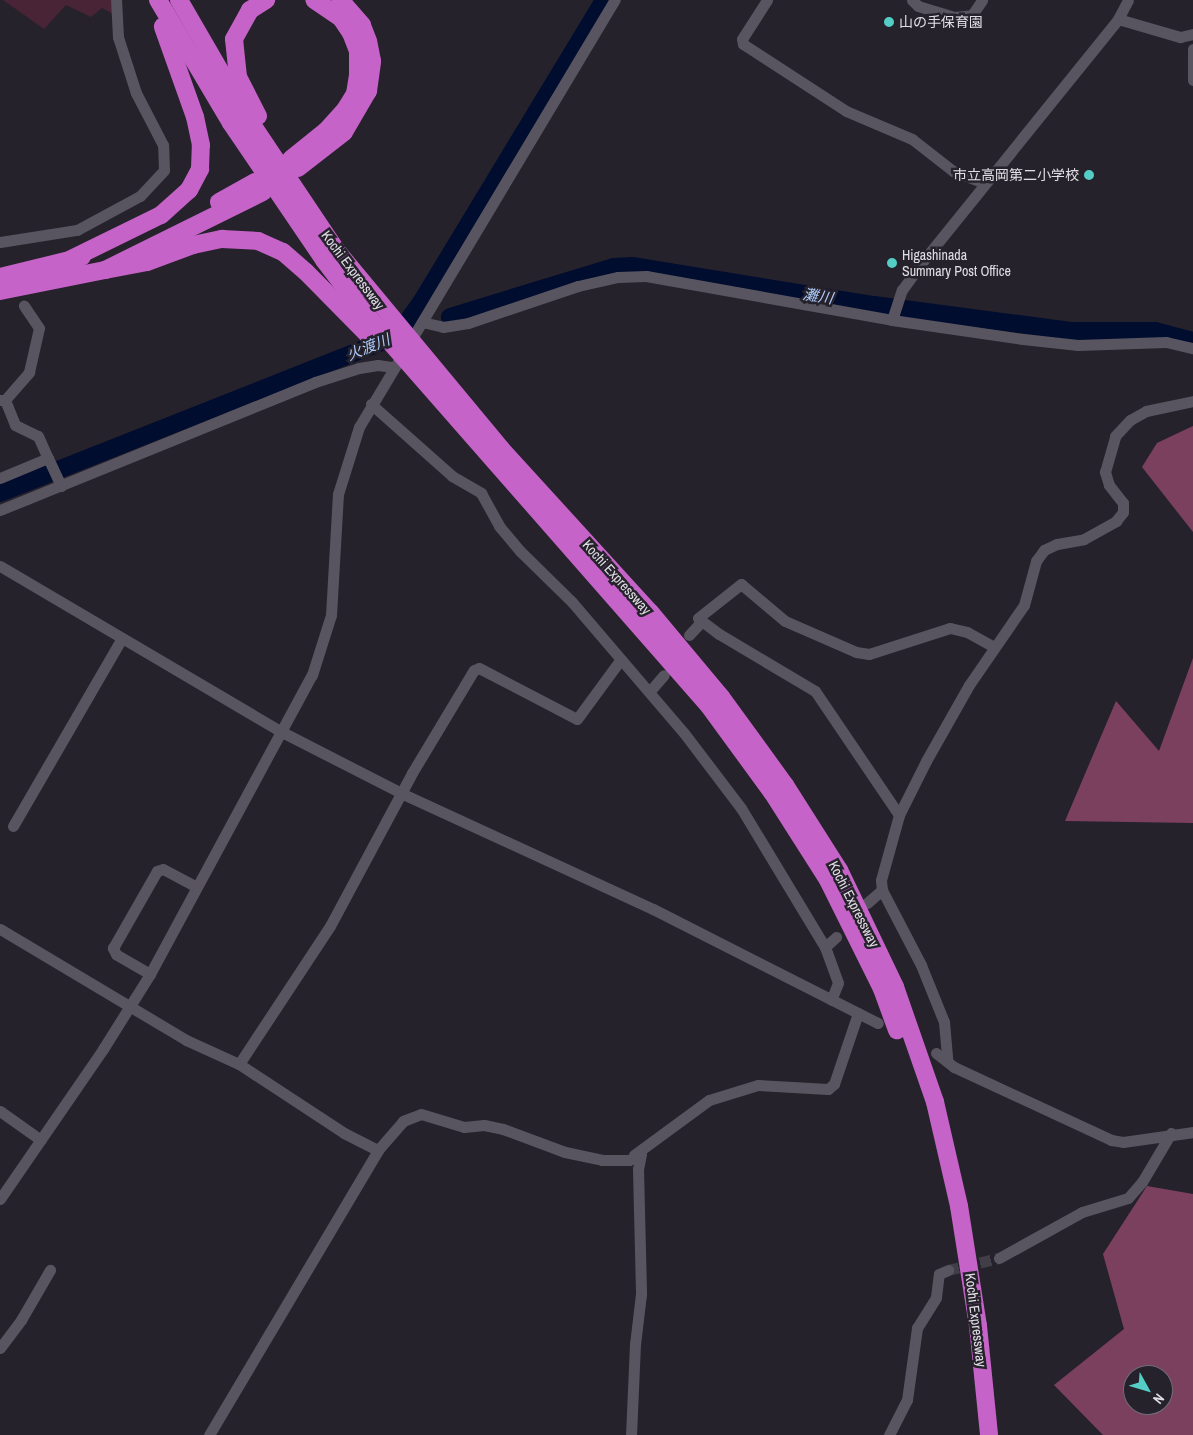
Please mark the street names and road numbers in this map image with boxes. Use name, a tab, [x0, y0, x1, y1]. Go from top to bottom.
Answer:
street label: Kochi Expressway	[318, 227, 388, 313]
street label: Kochi Expressway	[579, 536, 655, 618]
street label: Kochi Expressway	[825, 858, 883, 950]
street label: Kochi Expressway	[962, 1272, 990, 1368]

